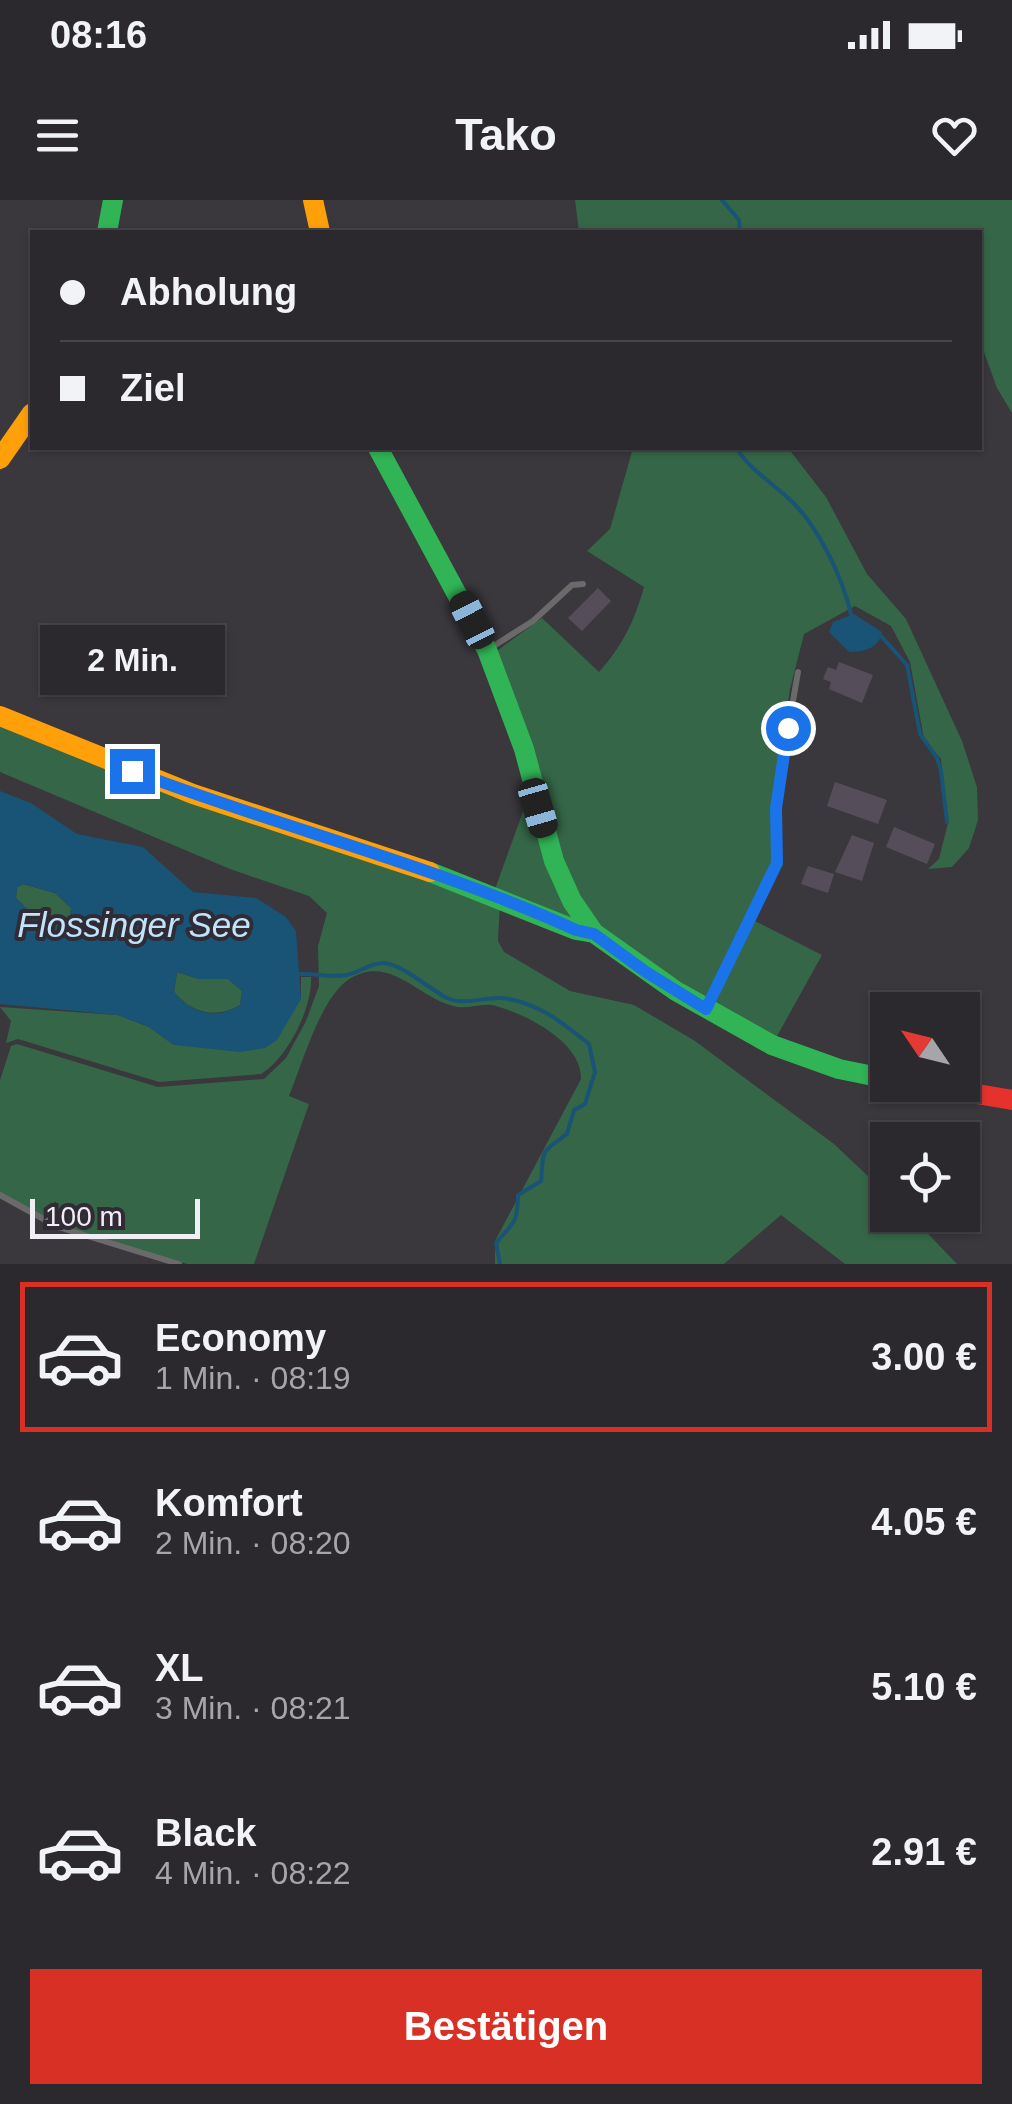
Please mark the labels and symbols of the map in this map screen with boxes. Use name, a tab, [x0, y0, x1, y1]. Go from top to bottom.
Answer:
car	[445, 586, 499, 654]
callout: 2 Min.	[39, 626, 224, 696]
route start	[766, 706, 811, 751]
route end	[110, 749, 155, 794]
car	[515, 775, 561, 841]
water label: Flossinger See	[17, 905, 251, 944]
north arrow	[870, 992, 980, 1102]
scale bar	[30, 1194, 200, 1238]

